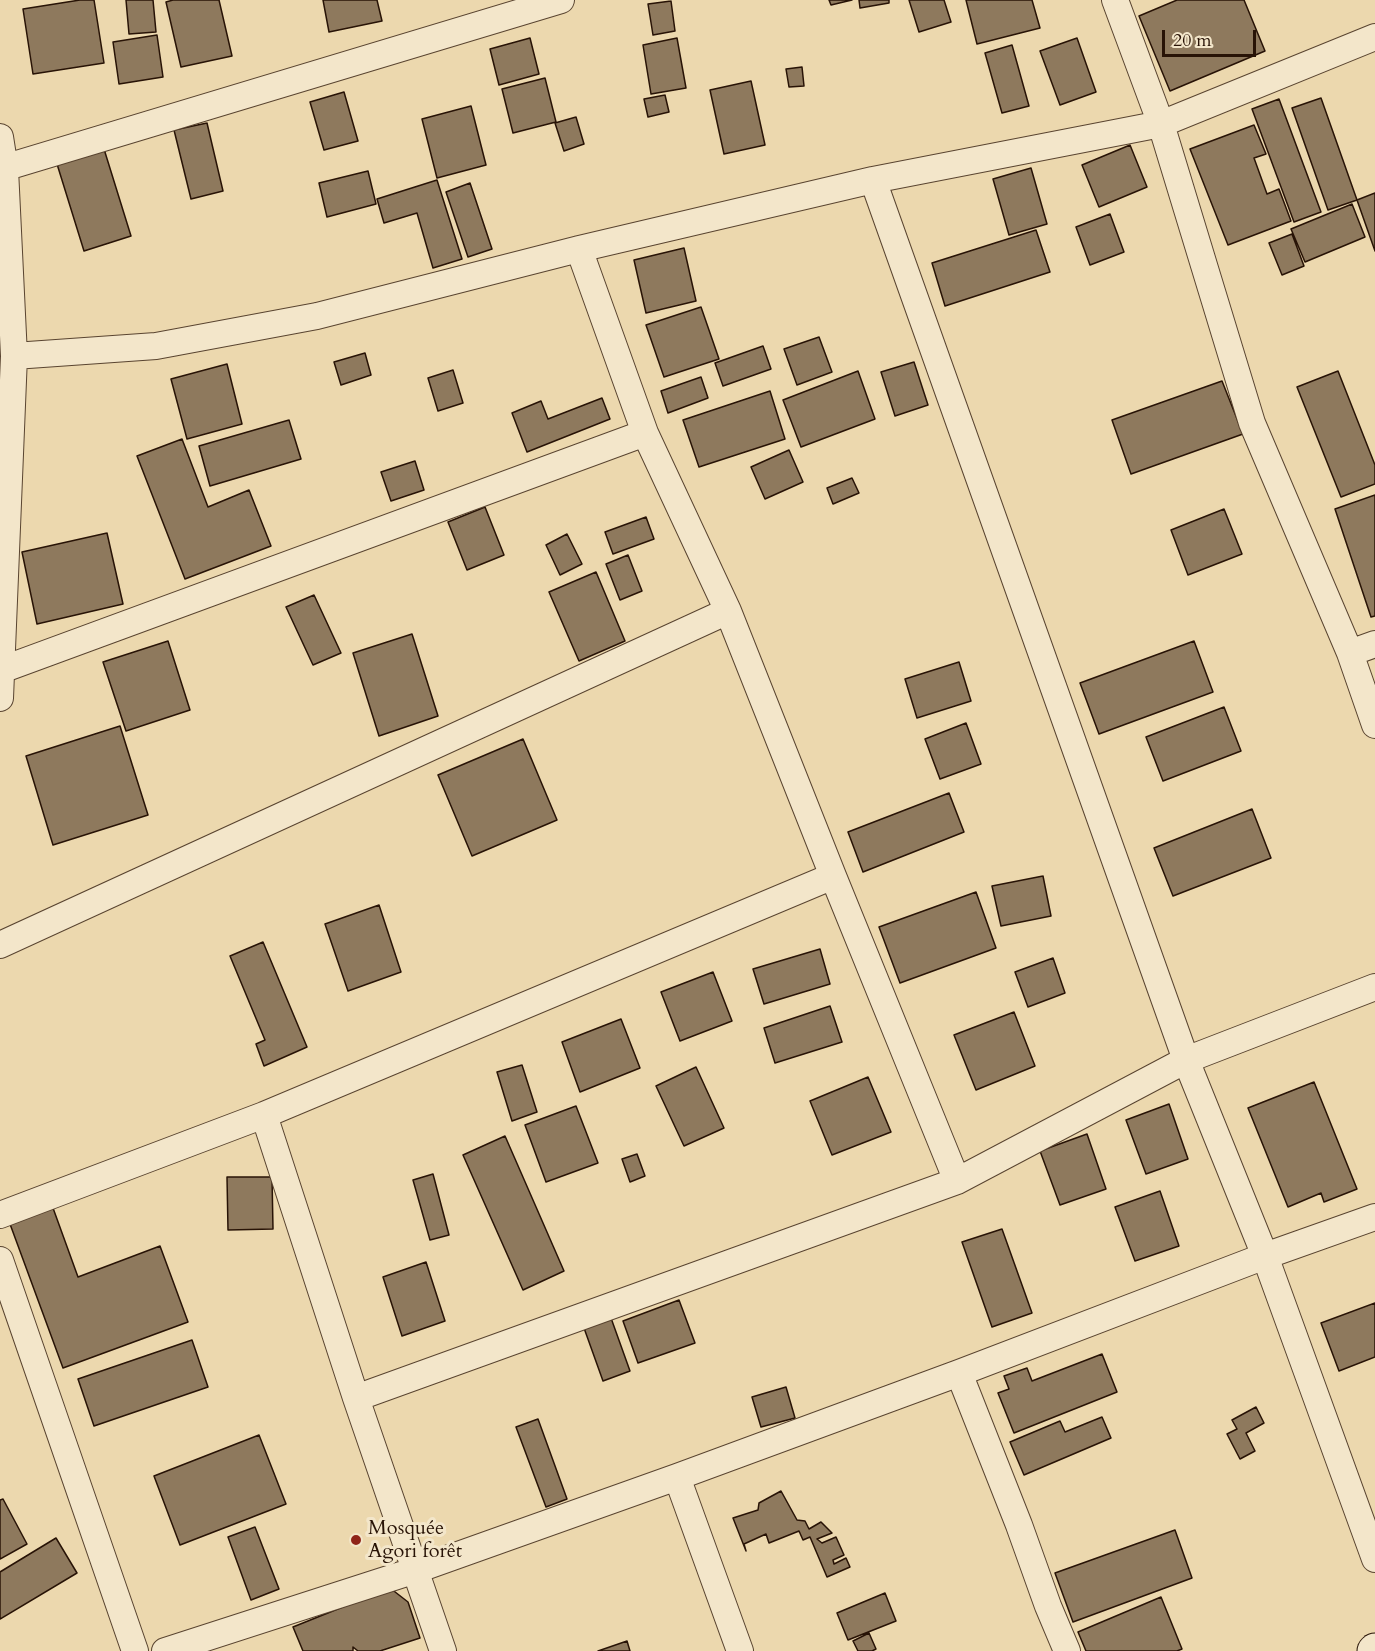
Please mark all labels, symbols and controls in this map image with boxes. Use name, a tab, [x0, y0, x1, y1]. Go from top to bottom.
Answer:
scale bar	[1165, 18, 1260, 56]
text: 20 m	[1173, 28, 1212, 53]
place label: Mosquée Agori forêt	[368, 1517, 462, 1564]
marker: Mosquée Agori forêt	[349, 1533, 363, 1547]

